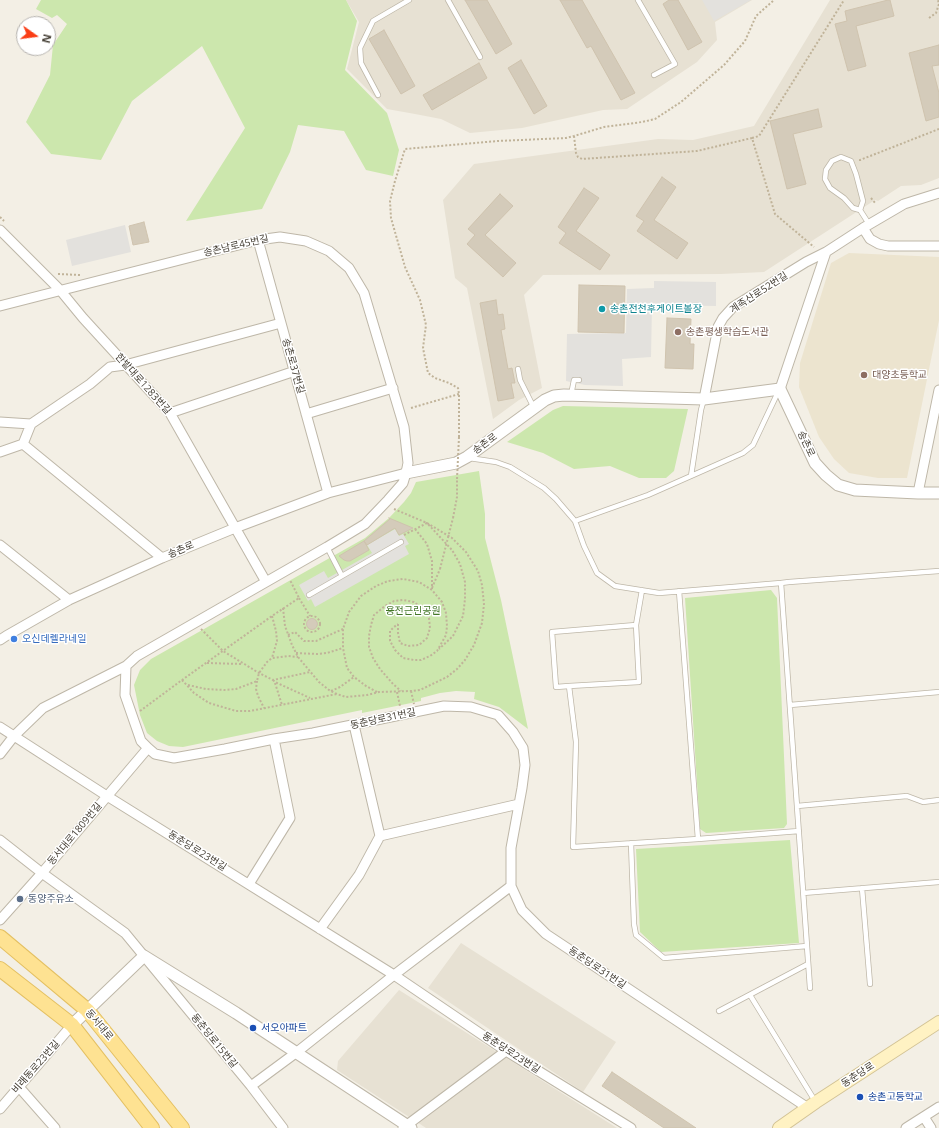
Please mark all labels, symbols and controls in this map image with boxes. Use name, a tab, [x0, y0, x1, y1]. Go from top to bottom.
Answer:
north arrow	[16, 16, 56, 56]
text: N	[39, 33, 56, 45]
street label: 송촌남로45번길	[202, 233, 270, 259]
street label: 계족산로52번길	[728, 270, 790, 316]
place label: 송촌전천후게이트볼장	[610, 303, 702, 315]
marker: 송촌전천후게이트볼장	[597, 304, 607, 314]
place label: 송촌평생학습도서관	[686, 326, 769, 338]
marker: 송촌평생학습도서관	[673, 327, 683, 337]
street label: 송촌로37번길	[279, 337, 307, 395]
street label: 한밭대로1283번길	[112, 351, 174, 417]
place label: 대양초등학교	[872, 369, 927, 381]
marker: 대양초등학교	[859, 370, 869, 380]
street label: 송촌로	[795, 429, 817, 459]
street label: 송촌로	[470, 431, 500, 457]
street label: 송촌로	[166, 539, 196, 561]
park label: 용전근린공원	[385, 605, 441, 617]
place label: 오신데렐라네일	[22, 633, 86, 645]
marker: 오신데렐라네일	[9, 634, 19, 644]
street label: 동춘당로31번길	[349, 706, 417, 732]
street label: 동서대로1809번길	[45, 800, 105, 868]
street label: 동춘당로23번길	[166, 828, 228, 874]
place label: 동양주유소	[28, 893, 74, 905]
marker: 동양주유소	[15, 894, 25, 904]
street label: 동춘당로31번길	[566, 944, 628, 992]
street label: 동서대로	[83, 1007, 115, 1043]
street label: 동춘당로15번길	[188, 1011, 240, 1071]
place label: 서오아파트	[261, 1022, 307, 1034]
marker: 서오아파트	[248, 1023, 258, 1033]
street label: 동춘당로23번길	[480, 1030, 542, 1076]
street label: 비래동로23번길	[10, 1038, 62, 1096]
street label: 동춘당로	[839, 1060, 877, 1090]
place label: 송촌고등학교	[868, 1091, 923, 1103]
marker: 송촌고등학교	[855, 1092, 865, 1102]

